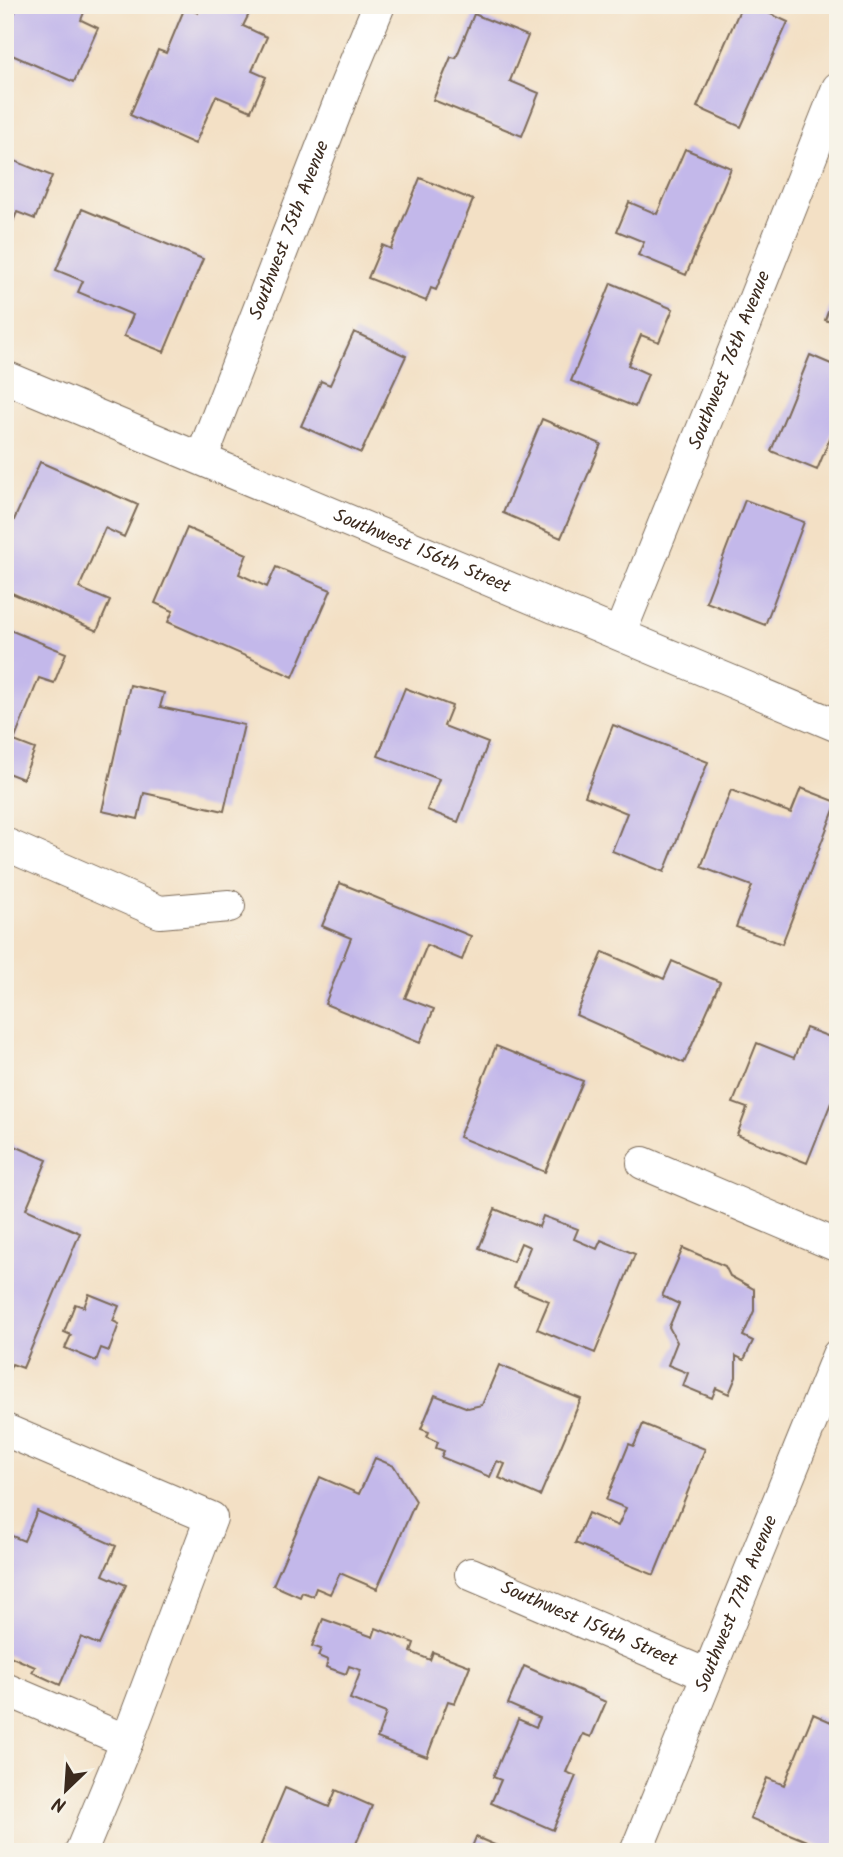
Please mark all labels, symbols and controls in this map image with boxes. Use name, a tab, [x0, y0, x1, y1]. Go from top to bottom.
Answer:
street label: Southwest 75th Avenue	[241, 136, 338, 324]
street label: Southwest 76th Avenue	[681, 266, 779, 454]
street label: Southwest 156th Street	[328, 501, 516, 602]
street label: Southwest 77th Avenue	[688, 1510, 786, 1697]
street label: Southwest 154th Street	[495, 1573, 682, 1676]
north arrow	[32, 1756, 102, 1826]
text: N	[48, 1787, 71, 1820]

